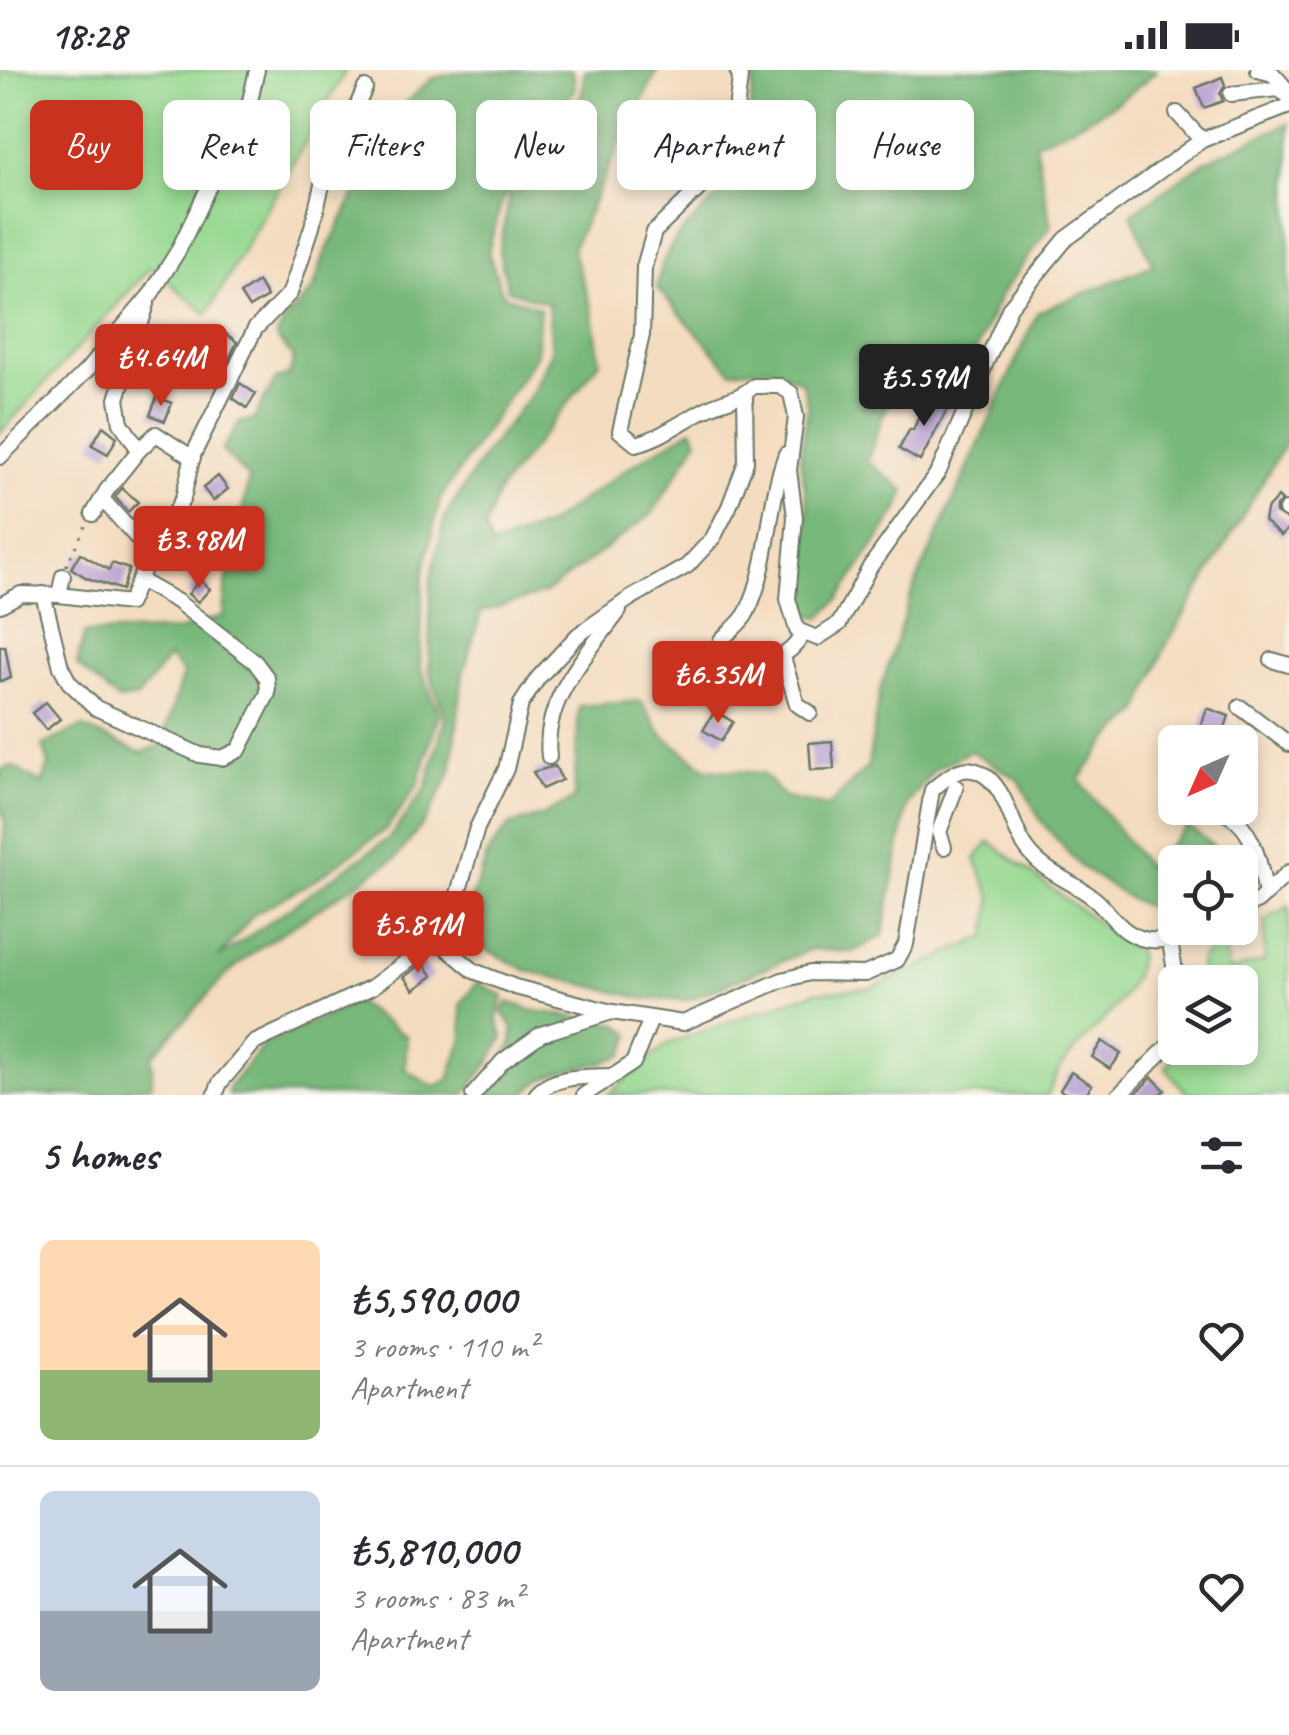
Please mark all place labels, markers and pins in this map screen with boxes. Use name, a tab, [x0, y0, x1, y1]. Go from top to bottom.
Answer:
pin: ₺4.64M	[80, 324, 242, 409]
pin: ₺5.59M	[843, 344, 1005, 429]
pin: ₺3.98M	[118, 506, 280, 591]
pin: ₺6.35M	[637, 641, 799, 726]
pin: ₺5.81M	[337, 891, 499, 976]

